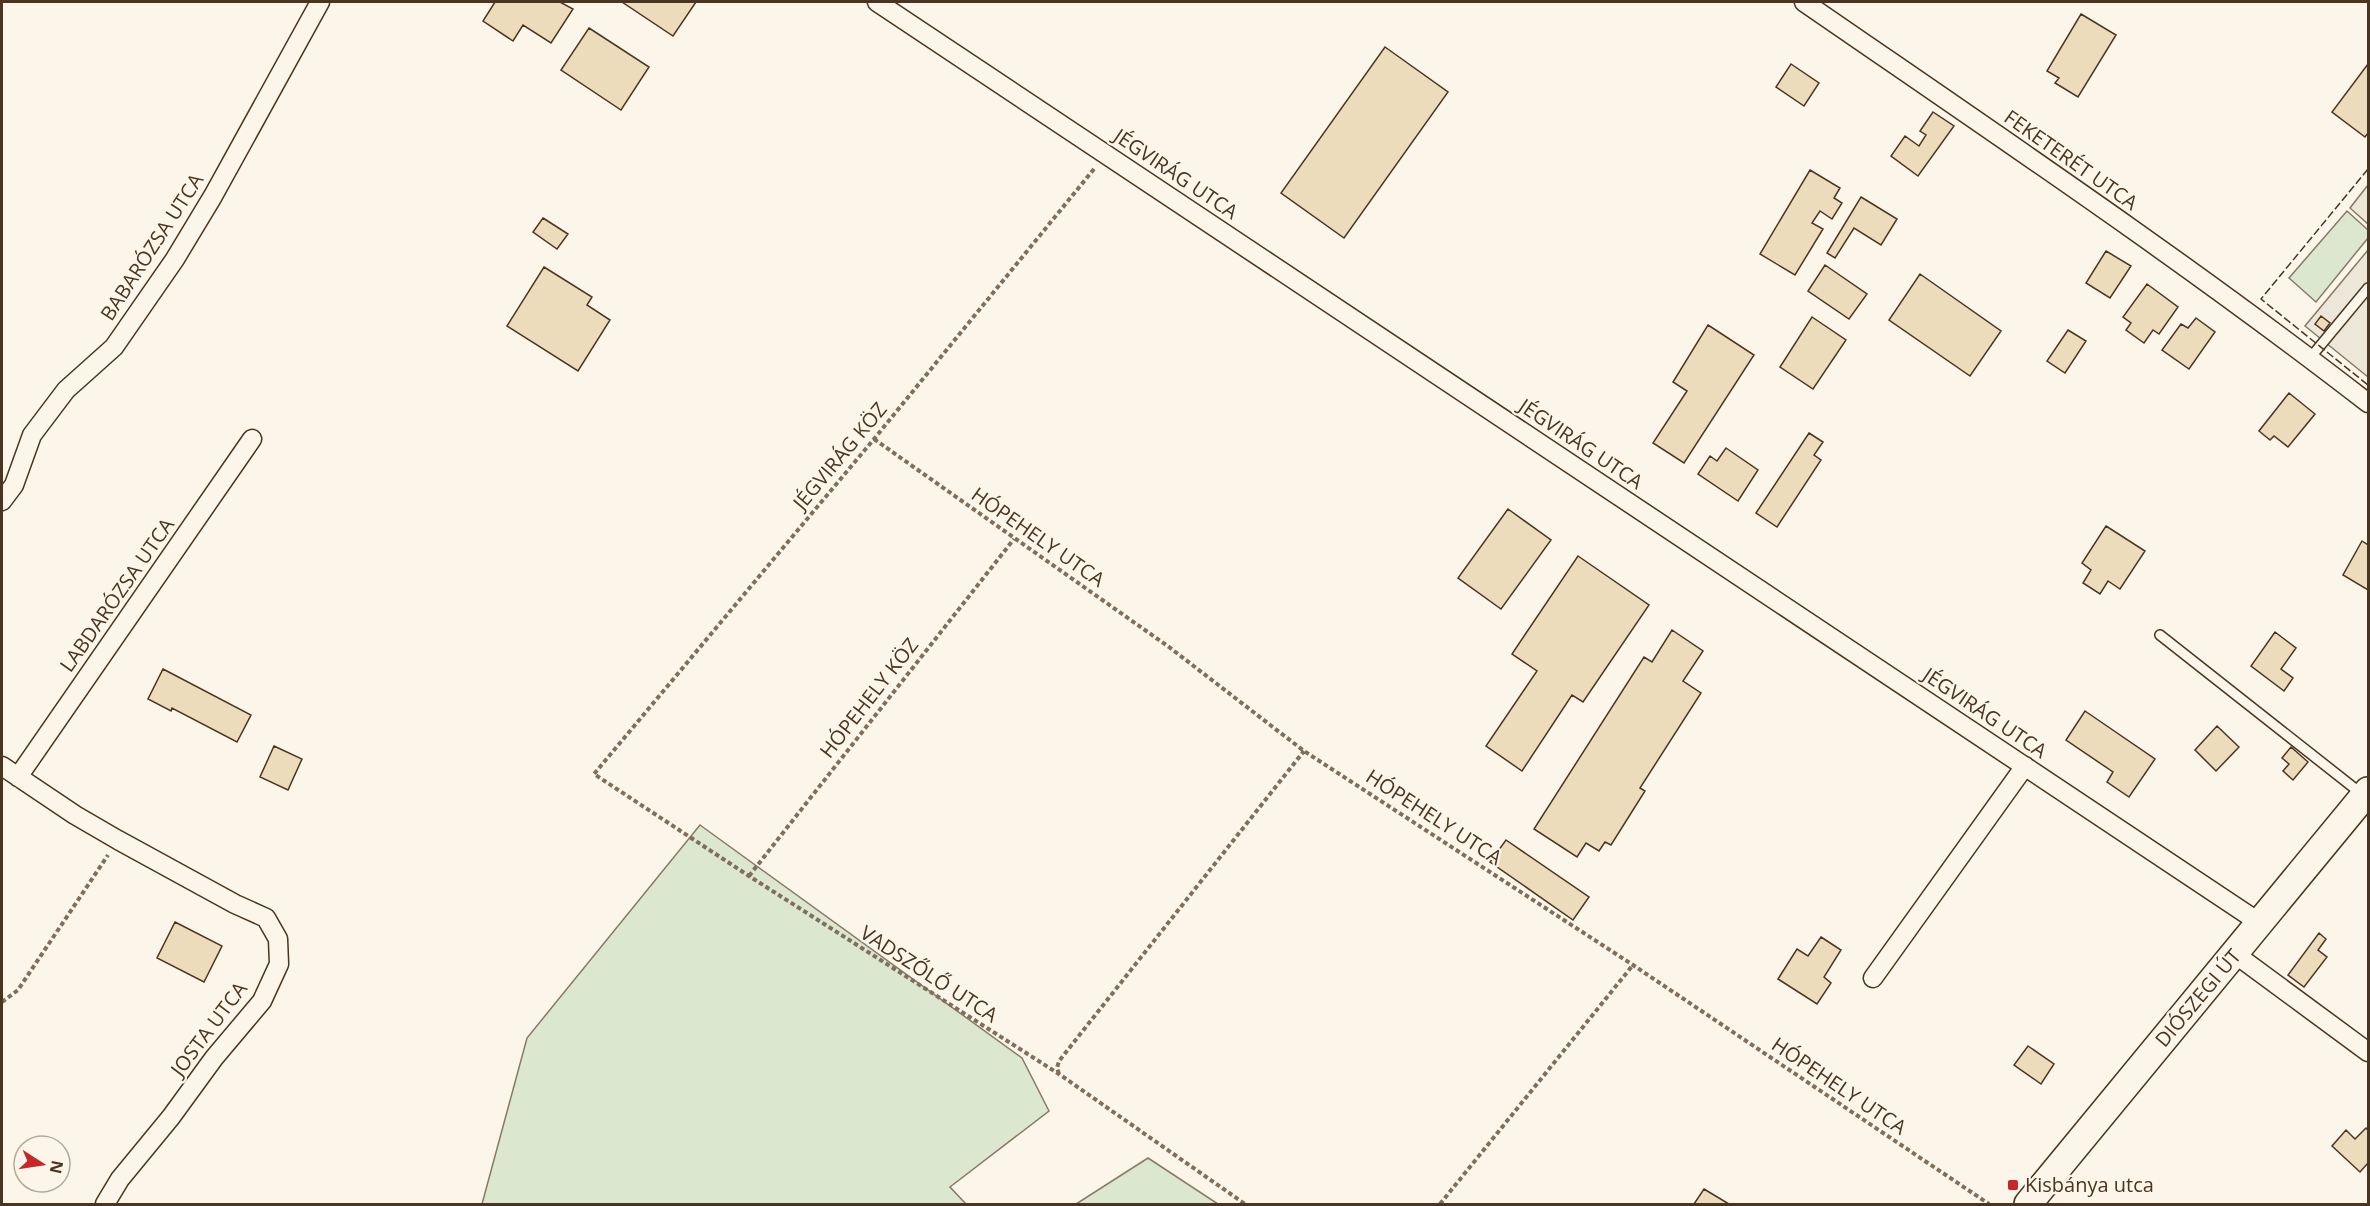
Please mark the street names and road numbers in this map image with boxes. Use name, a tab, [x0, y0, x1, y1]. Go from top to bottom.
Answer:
street label: FEKETERÉT UTCA	[1999, 103, 2144, 216]
street label: JÉGVIRÁG UTCA	[1107, 121, 1244, 225]
street label: BABARÓZSA UTCA	[94, 168, 209, 325]
street label: JÉGVIRÁG UTCA	[1512, 391, 1649, 495]
street label: JÉGVIRÁG KÖZ	[785, 396, 893, 517]
street label: HÓPEHELY UTCA	[966, 481, 1111, 593]
street label: LABDARÓZSA UTCA	[53, 512, 180, 677]
street label: HÓPEHELY KÖZ	[813, 632, 924, 763]
street label: JÉGVIRÁG UTCA	[1916, 660, 2053, 764]
street label: HÓPEHELY UTCA	[1361, 763, 1508, 871]
street label: VADSZŐLŐ UTCA	[855, 919, 1004, 1028]
street label: DIÓSZEGI ÚT	[2149, 943, 2247, 1052]
street label: JOSTA UTCA	[163, 976, 253, 1083]
street label: HÓPEHELY UTCA	[1767, 1031, 1912, 1141]

